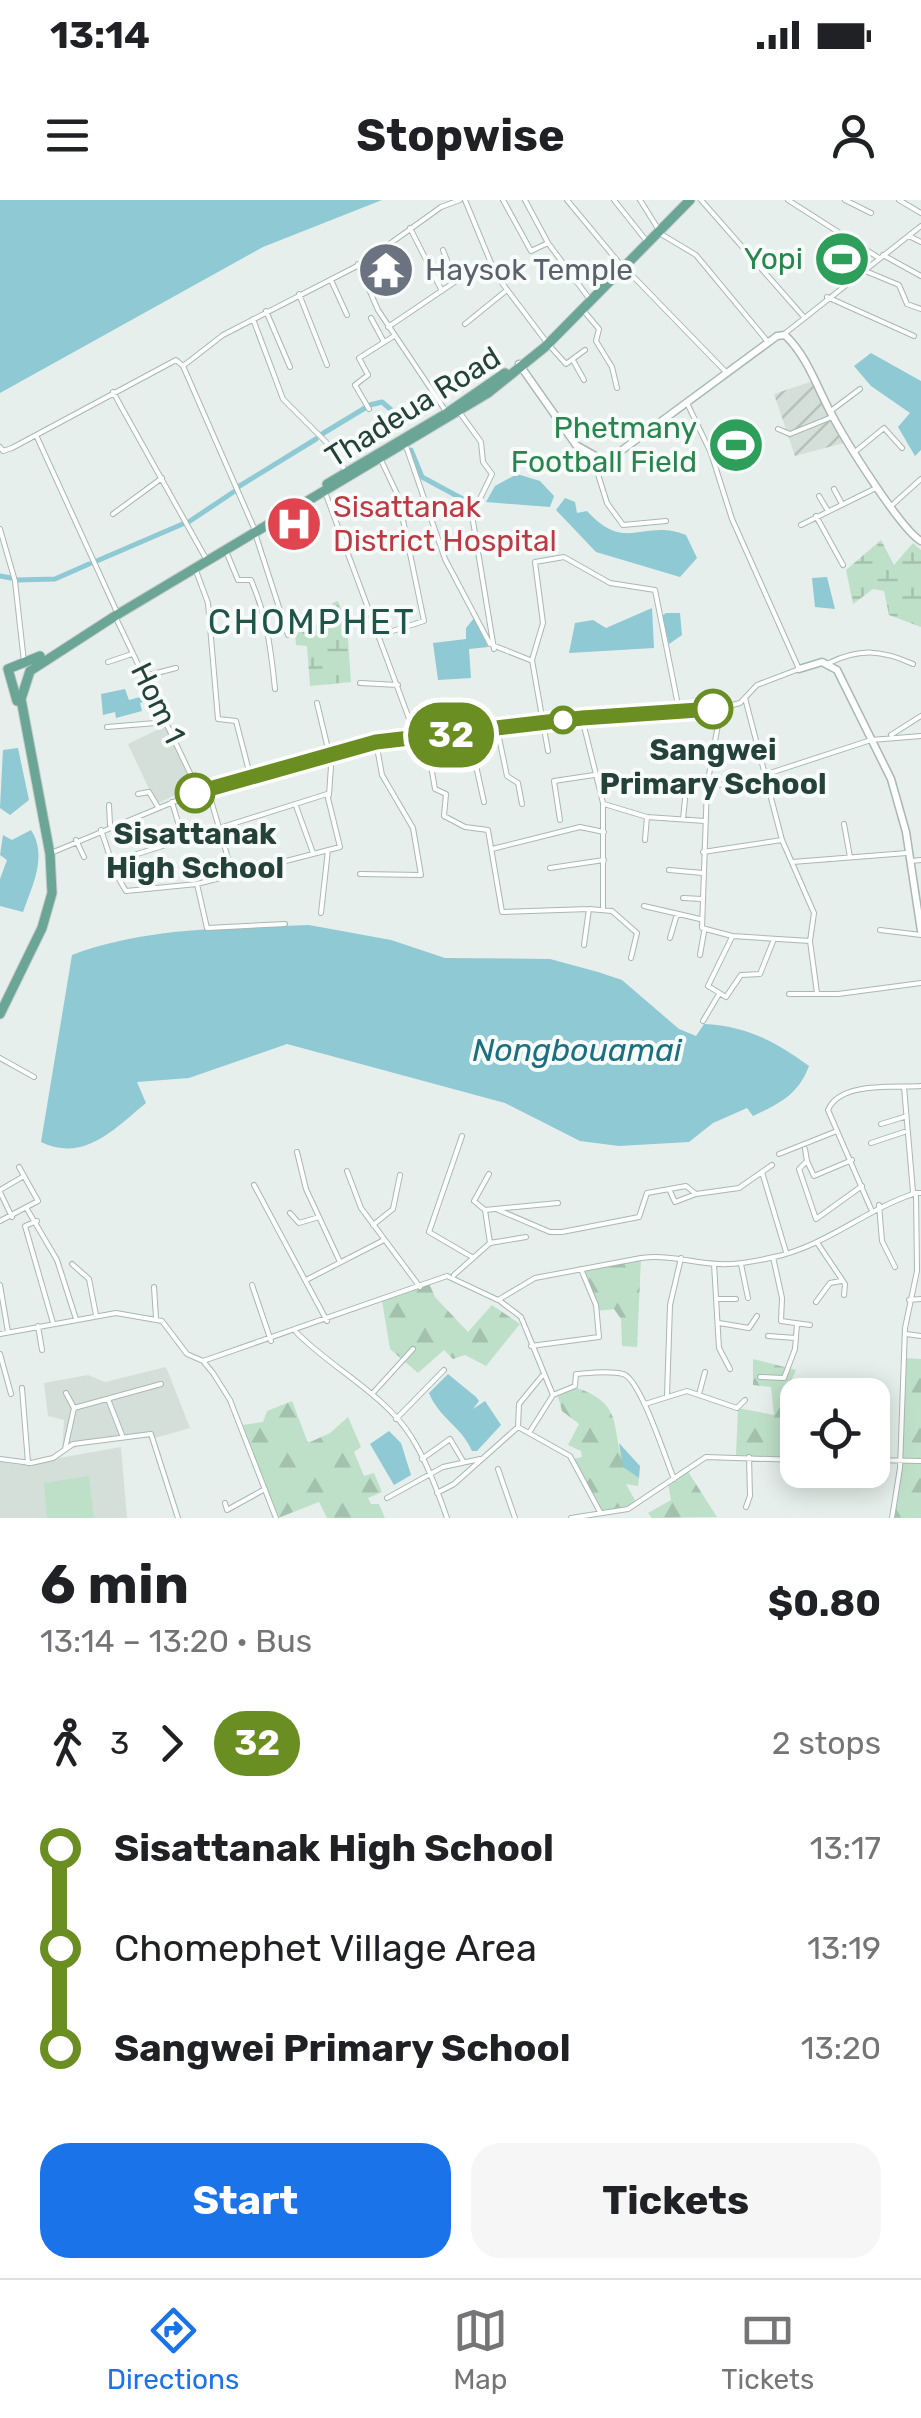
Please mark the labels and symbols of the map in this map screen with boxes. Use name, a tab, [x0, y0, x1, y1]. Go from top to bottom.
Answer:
sports icon: Yopi	[812, 229, 872, 289]
temple icon: Haysok Temple	[356, 240, 416, 300]
place label: Yopi	[744, 241, 803, 277]
place label: Haysok Temple	[425, 252, 633, 288]
street label: Thadeua Road	[319, 339, 507, 475]
place label: Phetmany Football Field	[511, 410, 697, 480]
sports icon: Phetmany Football Field	[706, 415, 766, 475]
place label: Sisattanak District Hospital	[333, 489, 557, 559]
hospital icon: Sisattanak District Hospital	[264, 494, 324, 554]
district label: CHOMPHET	[208, 601, 416, 643]
street label: Hom 1	[123, 657, 193, 749]
marker: Sangwei Primary School	[694, 690, 732, 728]
line badge: 32	[406, 702, 496, 768]
unlabelled marker	[550, 707, 576, 733]
place label: Sangwei Primary School	[599, 732, 827, 802]
marker: Sisattanak High School	[176, 774, 214, 812]
place label: Sisattanak High School	[106, 816, 284, 886]
water label: Nongbouamai	[472, 1031, 683, 1069]

